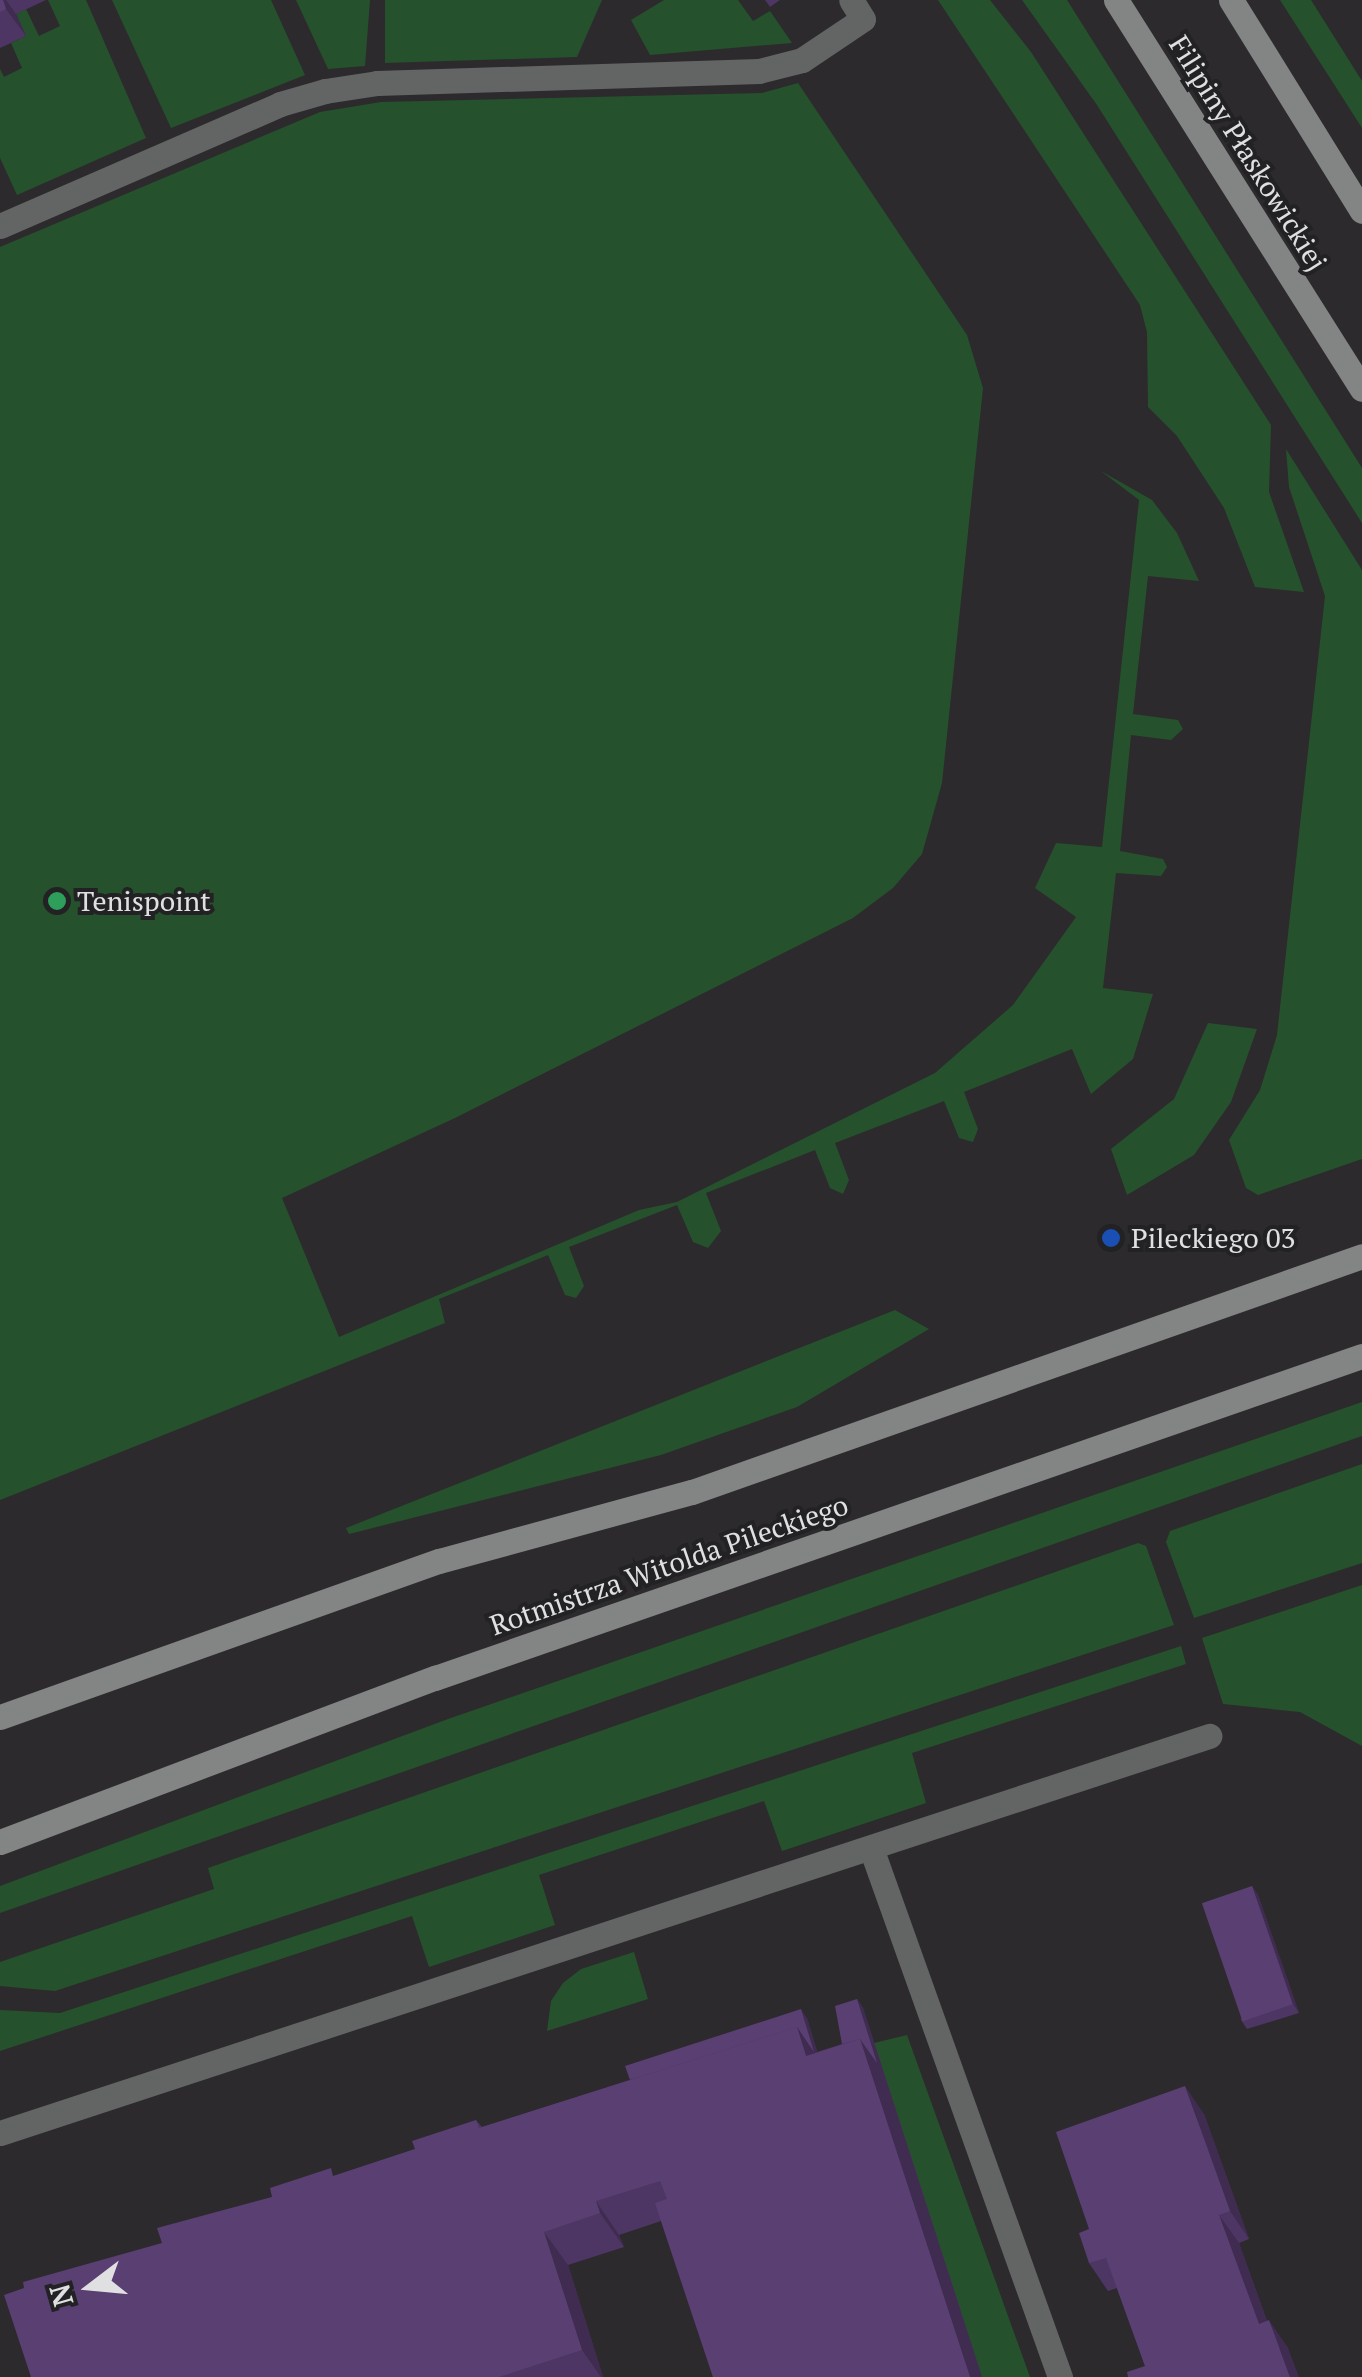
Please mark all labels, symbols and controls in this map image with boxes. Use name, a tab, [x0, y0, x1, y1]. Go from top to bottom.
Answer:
street label: Filipiny Płaskowickiej	[1162, 29, 1334, 277]
place label: Tenispoint	[77, 884, 211, 918]
marker: Tenispoint	[46, 890, 68, 912]
place label: Pileckiego 03	[1131, 1221, 1295, 1255]
marker: Pileckiego 03	[1100, 1227, 1122, 1249]
street label: Rotmistrza Witolda Pileckiego	[486, 1488, 852, 1642]
north arrow	[40, 2237, 140, 2337]
text: N	[40, 2280, 81, 2311]

